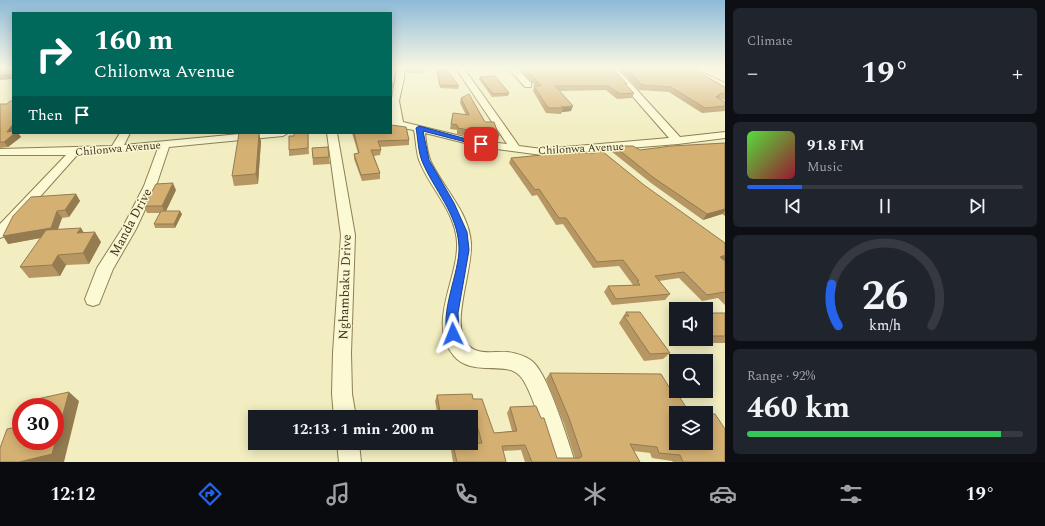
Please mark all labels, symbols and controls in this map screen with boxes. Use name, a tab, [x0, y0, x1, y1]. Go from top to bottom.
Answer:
text: 160 m	[94, 19, 173, 62]
icon: right	[28, 28, 80, 80]
text: Climate	[747, 31, 793, 51]
text: 19°	[861, 50, 909, 96]
text: −	[747, 57, 758, 90]
text: +	[1012, 57, 1023, 90]
text: Chilonwa Avenue	[94, 58, 235, 85]
text: Then	[28, 104, 63, 127]
icon: arrive	[71, 104, 93, 126]
pin	[464, 127, 498, 161]
icon: arrive	[470, 133, 492, 155]
text: 91.8 FM	[807, 134, 864, 157]
street label: Chilonwa Avenue	[74, 136, 162, 161]
street label: Chilonwa Avenue	[538, 138, 624, 159]
text: Music	[807, 157, 843, 177]
street label: Manda Drive	[104, 185, 157, 260]
icon: previous	[782, 195, 804, 217]
icon: pause	[874, 195, 896, 217]
icon: next	[966, 195, 988, 217]
street label: Nghambaku Drive	[333, 234, 357, 340]
text: 26	[862, 265, 908, 328]
map controls	[669, 302, 713, 450]
button: sound	[669, 302, 713, 346]
position arrow	[432, 313, 474, 355]
text: km/h	[869, 314, 901, 336]
button: search	[669, 354, 713, 398]
text: Range · 92%	[747, 366, 815, 386]
text: 460 km	[747, 385, 850, 431]
speed limit sign: 30	[12, 398, 64, 450]
button: layers	[669, 406, 713, 450]
text: 12:13 · 1 min · 200 m	[292, 418, 434, 441]
icon: directions	[196, 480, 224, 508]
icon: music	[324, 480, 352, 508]
icon: phone	[452, 480, 480, 508]
icon: climate	[581, 480, 609, 508]
icon: car	[709, 480, 737, 508]
icon: filters	[837, 480, 865, 508]
text: 12:12	[50, 481, 95, 508]
text: 19°	[966, 481, 995, 508]

